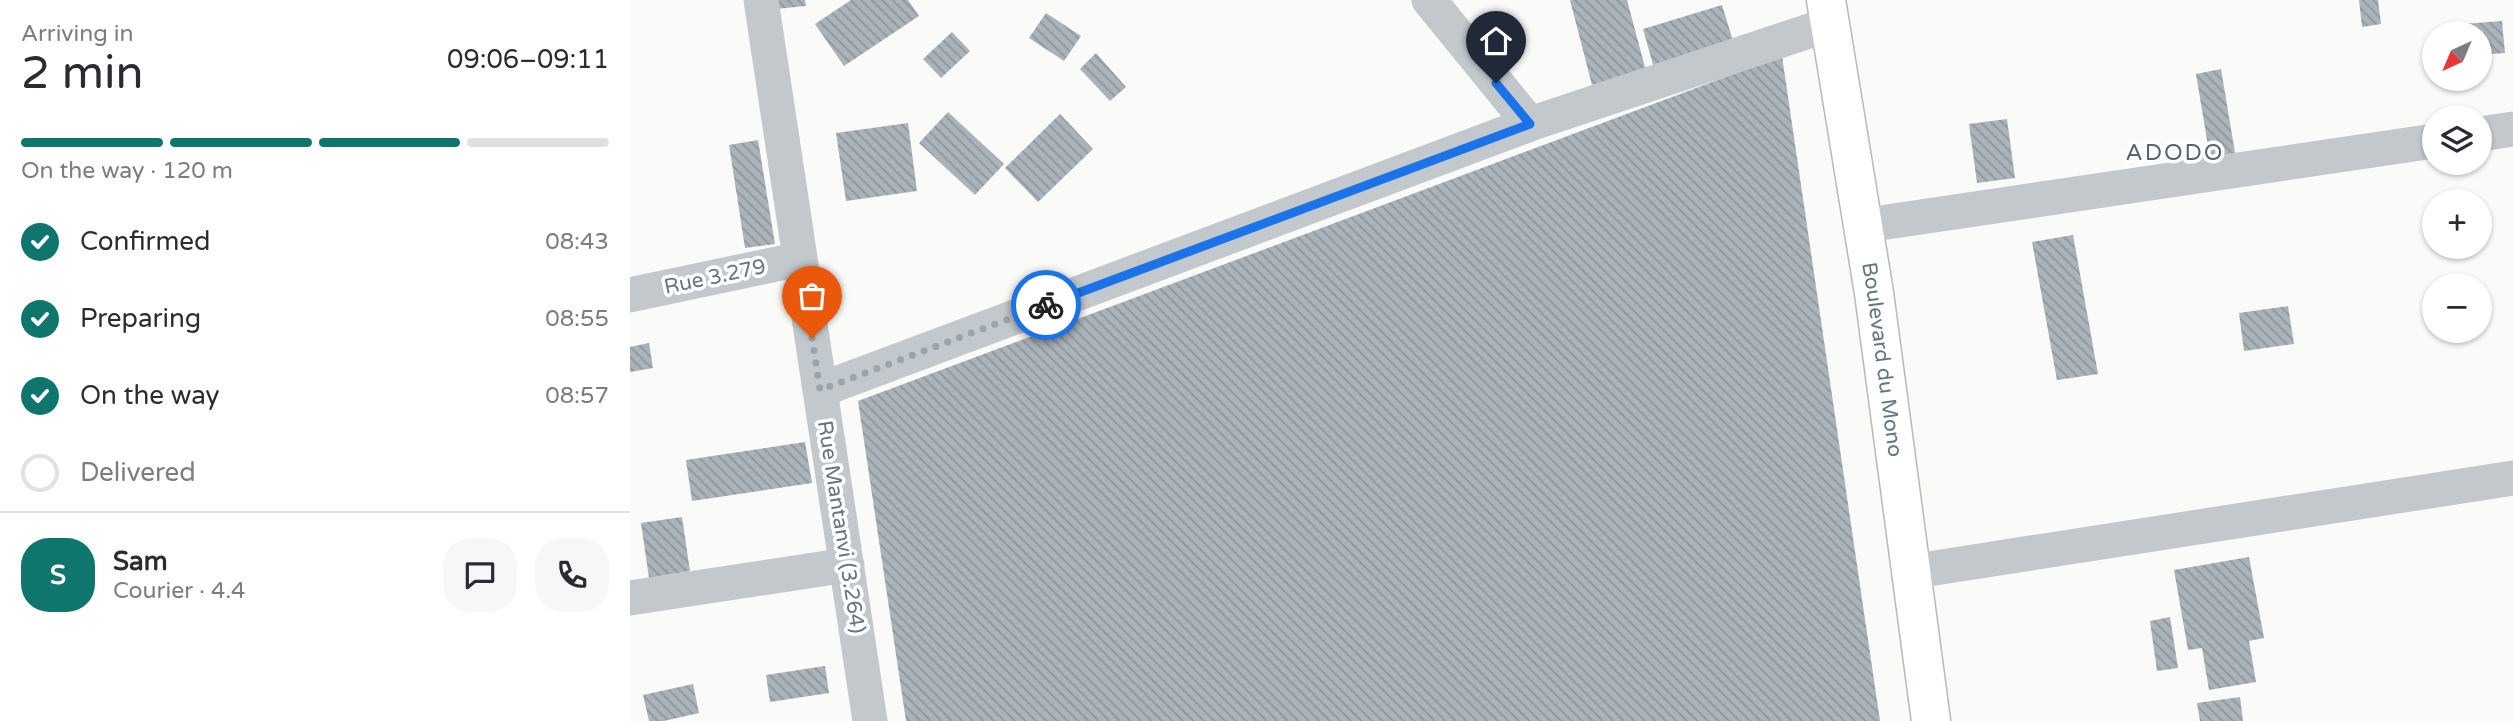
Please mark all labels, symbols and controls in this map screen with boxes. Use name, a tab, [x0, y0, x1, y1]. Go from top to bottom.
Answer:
pin	[1466, 11, 1526, 83]
text: Arriving in	[21, 20, 134, 48]
north arrow	[2422, 21, 2492, 91]
map controls	[2422, 21, 2492, 343]
icon: home	[1477, 22, 1515, 60]
text: 09:06–09:11	[447, 44, 609, 75]
text: 2 min	[21, 46, 144, 101]
button: layers	[2422, 105, 2492, 175]
district label: ADODO	[2125, 139, 2225, 167]
text: On the way · 120 m	[21, 157, 233, 185]
button: +	[2422, 189, 2492, 259]
icon: check	[21, 223, 59, 261]
text: Confirmed	[80, 226, 210, 257]
text: 08:43	[545, 228, 609, 256]
street label: Rue 3.279	[662, 254, 768, 300]
street label: Boulevard du Mono	[1857, 260, 1908, 458]
pin	[782, 266, 842, 338]
courier	[1011, 270, 1081, 340]
button: −	[2422, 273, 2492, 343]
icon: bag	[793, 277, 831, 315]
icon: bike	[1027, 286, 1065, 324]
icon: check	[21, 300, 59, 338]
text: Preparing	[80, 303, 201, 334]
text: 08:55	[545, 305, 609, 333]
icon: check	[21, 377, 59, 415]
text: On the way	[80, 380, 220, 411]
text: 08:57	[545, 382, 609, 410]
street label: Rue Mantanvi (3.264)	[812, 419, 870, 635]
text: Delivered	[80, 457, 196, 488]
button: chat	[443, 538, 517, 612]
button: phone	[535, 538, 609, 612]
text: Sam	[113, 546, 168, 577]
text: S	[50, 560, 66, 591]
text: Courier · 4.4	[113, 577, 245, 605]

